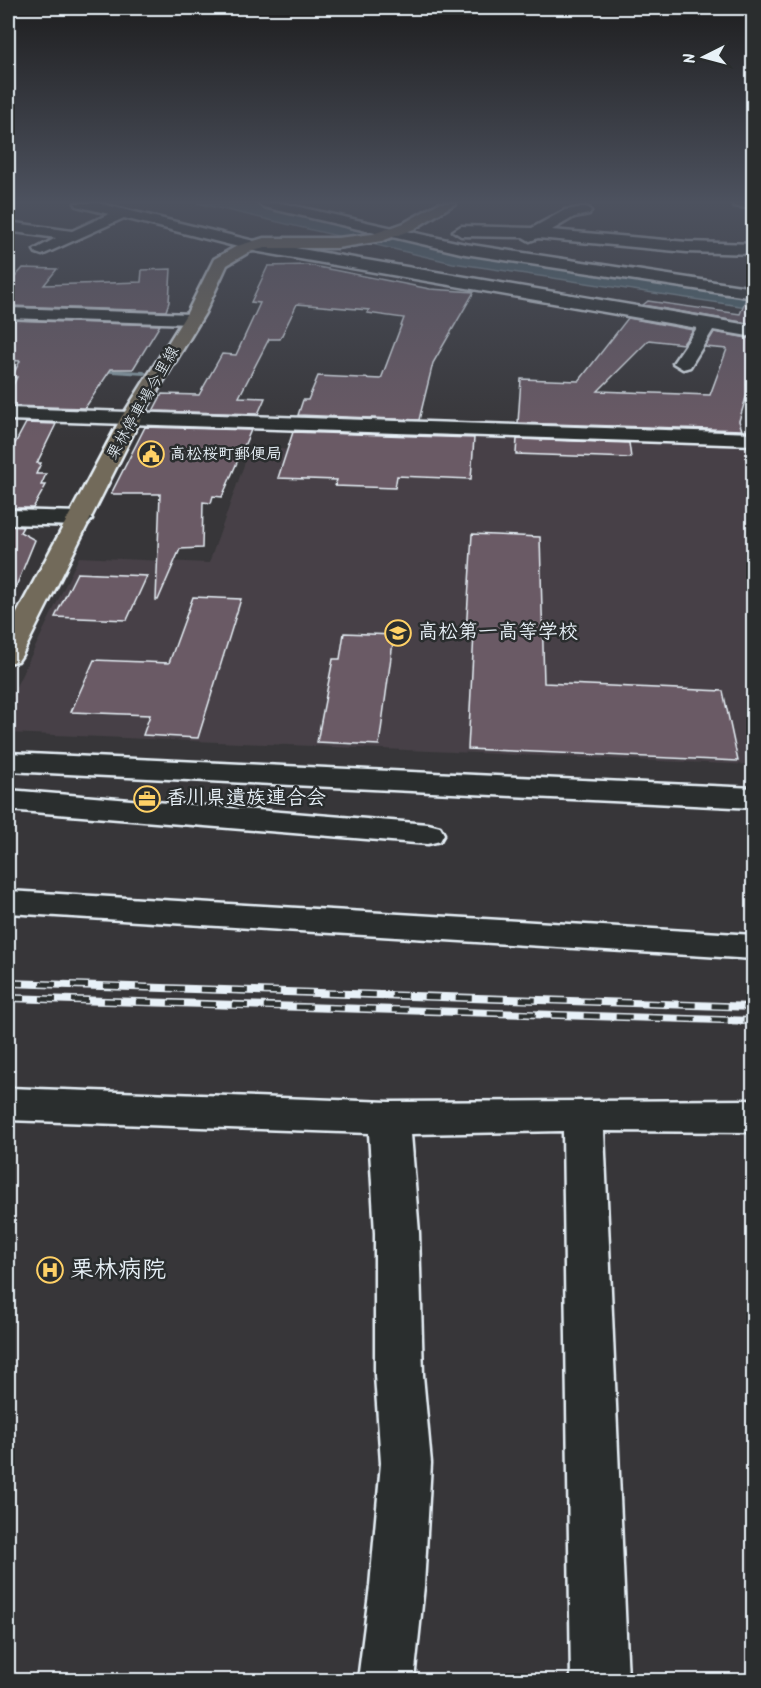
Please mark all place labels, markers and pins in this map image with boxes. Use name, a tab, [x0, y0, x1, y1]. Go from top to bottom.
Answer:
public building icon: 高松桜町郵便局	[136, 439, 166, 469]
place label: 高松桜町郵便局	[170, 442, 282, 467]
place label: 高松第一高等学校	[418, 617, 578, 649]
school or university icon: 高松第一高等学校	[383, 618, 413, 648]
place label: 香川県遺族連合会	[166, 783, 326, 815]
office icon: 香川県遺族連合会	[132, 784, 162, 814]
place label: 栗林病院	[70, 1251, 166, 1290]
hospital icon: 栗林病院	[35, 1255, 65, 1285]

